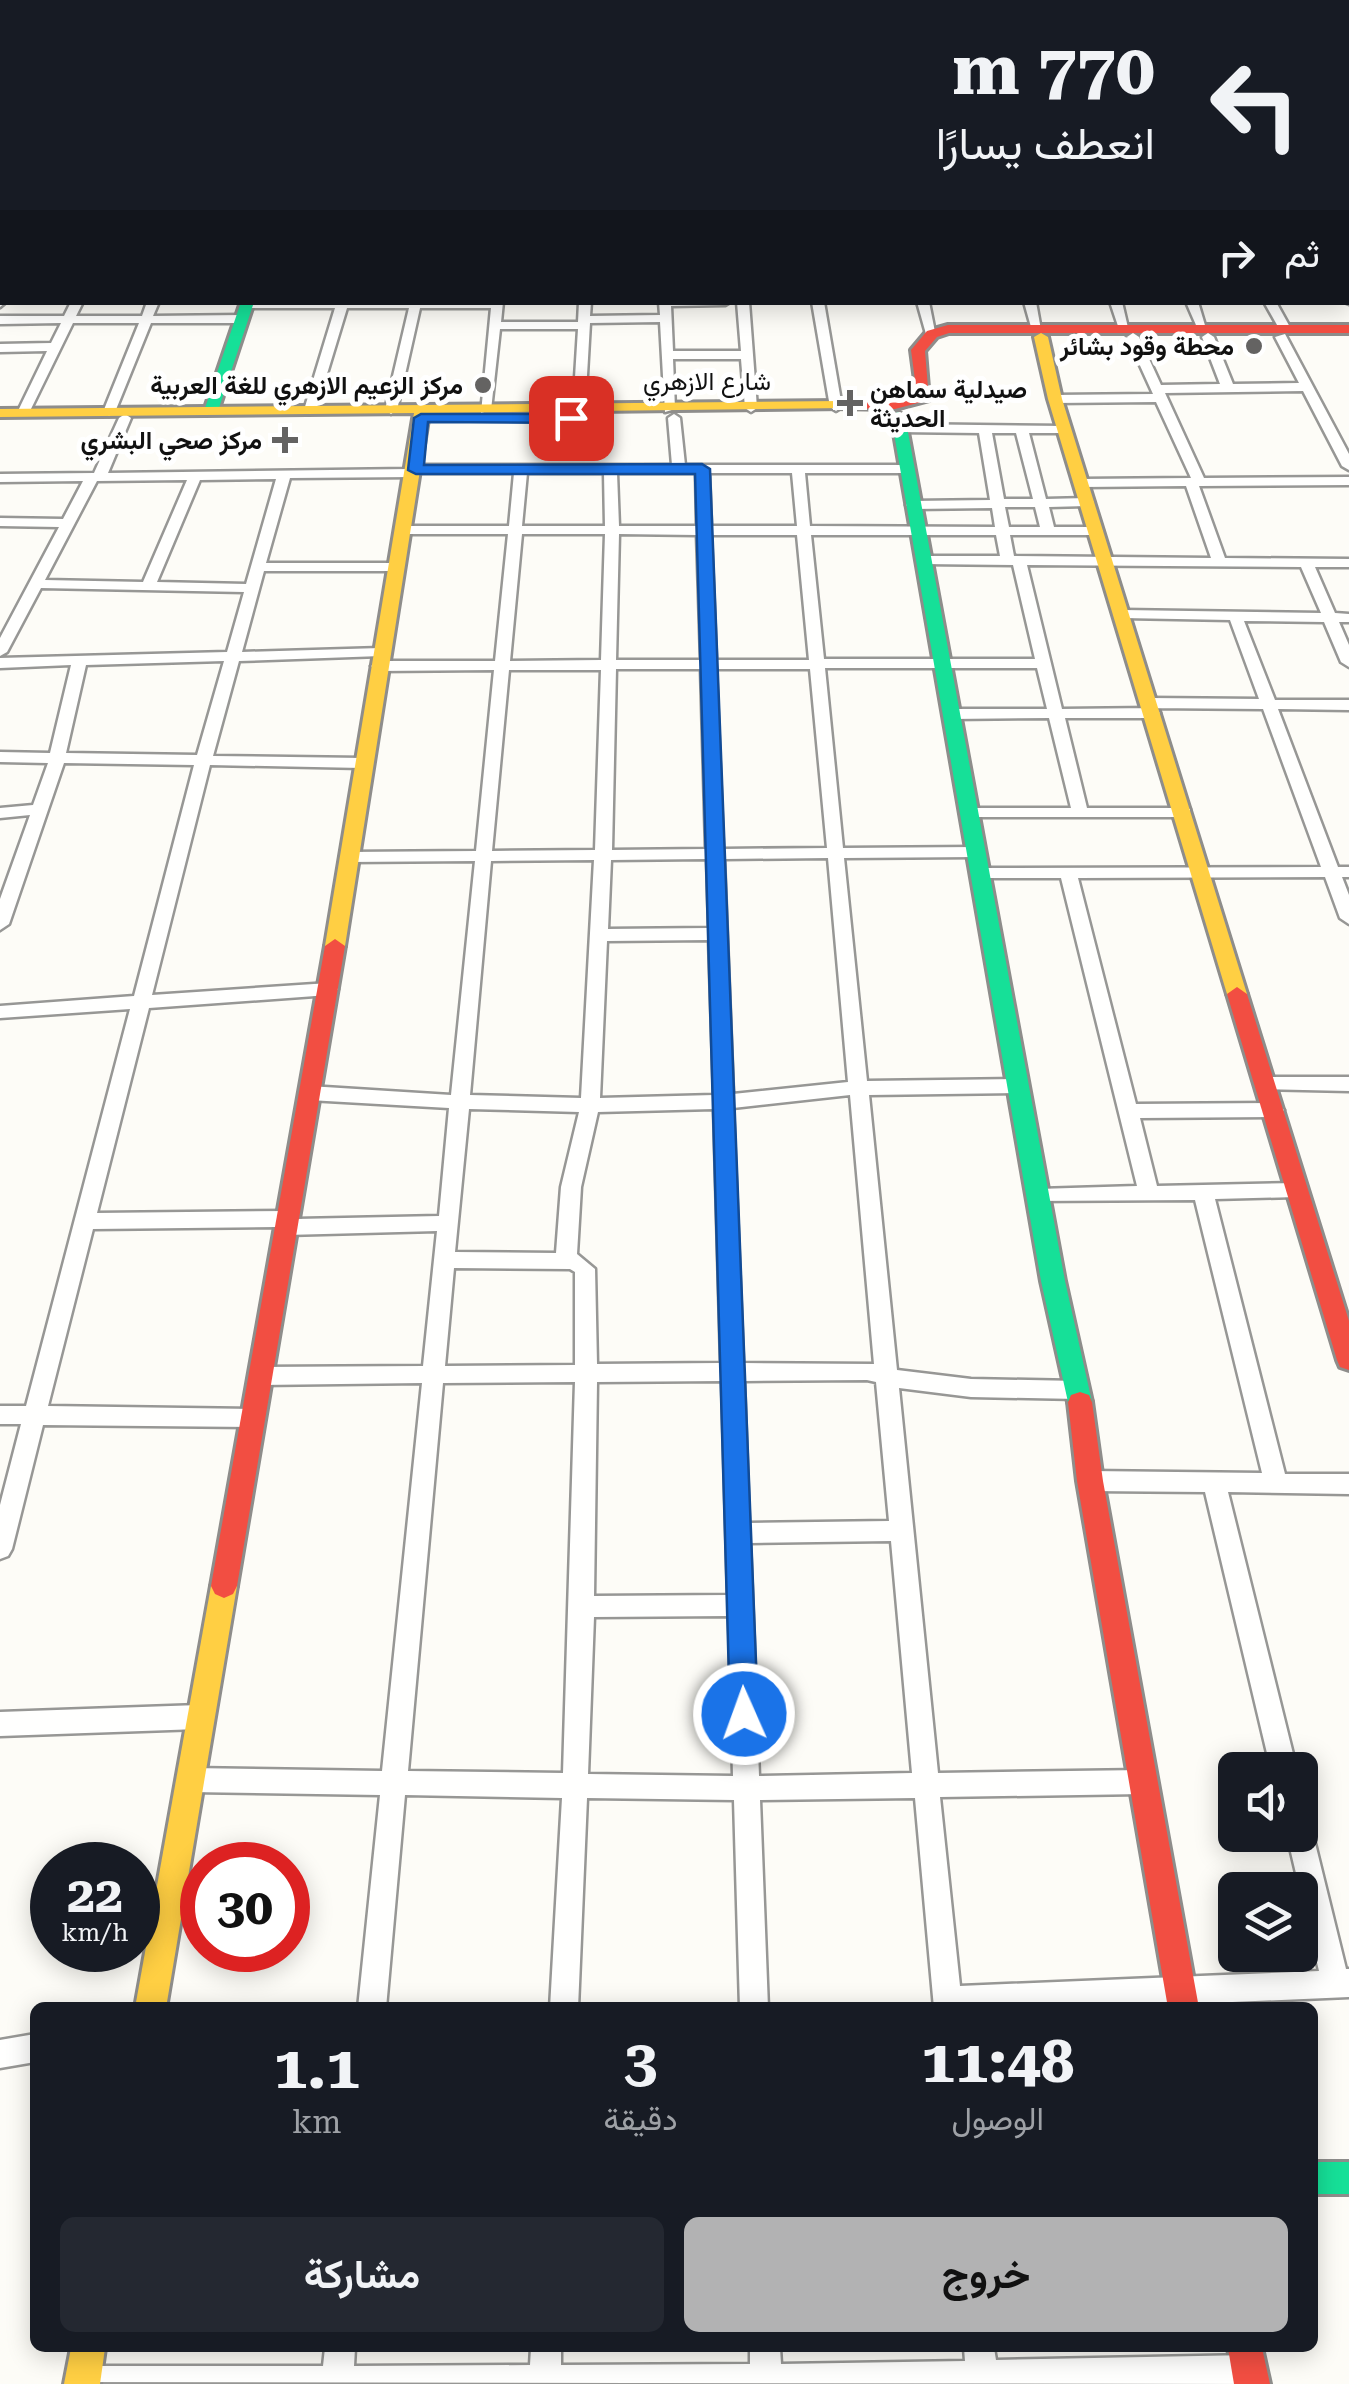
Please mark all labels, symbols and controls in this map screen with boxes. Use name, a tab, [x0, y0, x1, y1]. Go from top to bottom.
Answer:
text: 770 m	[952, 29, 1155, 111]
icon: left	[1190, 40, 1320, 170]
text: انعطف يسارًا	[936, 117, 1155, 170]
icon: right	[1209, 230, 1264, 285]
text: ثم	[1284, 232, 1320, 276]
place label: محطة وقود بشائر	[1059, 332, 1234, 362]
marker: محطة وقود بشائر	[1243, 335, 1265, 357]
street label: شارع الازهري	[643, 367, 771, 402]
place label: مركز الزعيم الازهري للغة العربية	[150, 371, 463, 406]
marker: مركز الزعيم الازهري للغة العربية	[472, 374, 494, 396]
place label: صيدلية سماهن الحديثة	[870, 375, 1027, 433]
pin	[529, 376, 614, 461]
icon: arrive	[544, 391, 599, 446]
marker: صيدلية سماهن الحديثة	[839, 392, 861, 414]
place label: مركز صحي البشري	[81, 426, 262, 461]
marker: مركز صحي البشري	[272, 427, 298, 453]
position arrow	[692, 1662, 796, 1766]
map controls	[1218, 1752, 1318, 1972]
button: sound	[1218, 1752, 1318, 1852]
speed limit sign: 30	[180, 1842, 310, 1972]
text: 22	[67, 1866, 123, 1924]
button: layers	[1218, 1872, 1318, 1972]
text: km/h	[62, 1918, 128, 1947]
text: 3	[624, 2026, 657, 2097]
text: 11:48	[921, 2026, 1074, 2097]
text: 1.1	[274, 2032, 360, 2103]
text: دقيقة	[603, 2100, 677, 2138]
text: الوصول	[952, 2100, 1044, 2138]
text: km	[292, 2103, 341, 2141]
button: مشاركة	[60, 2217, 664, 2332]
button: خروج	[684, 2217, 1288, 2332]

